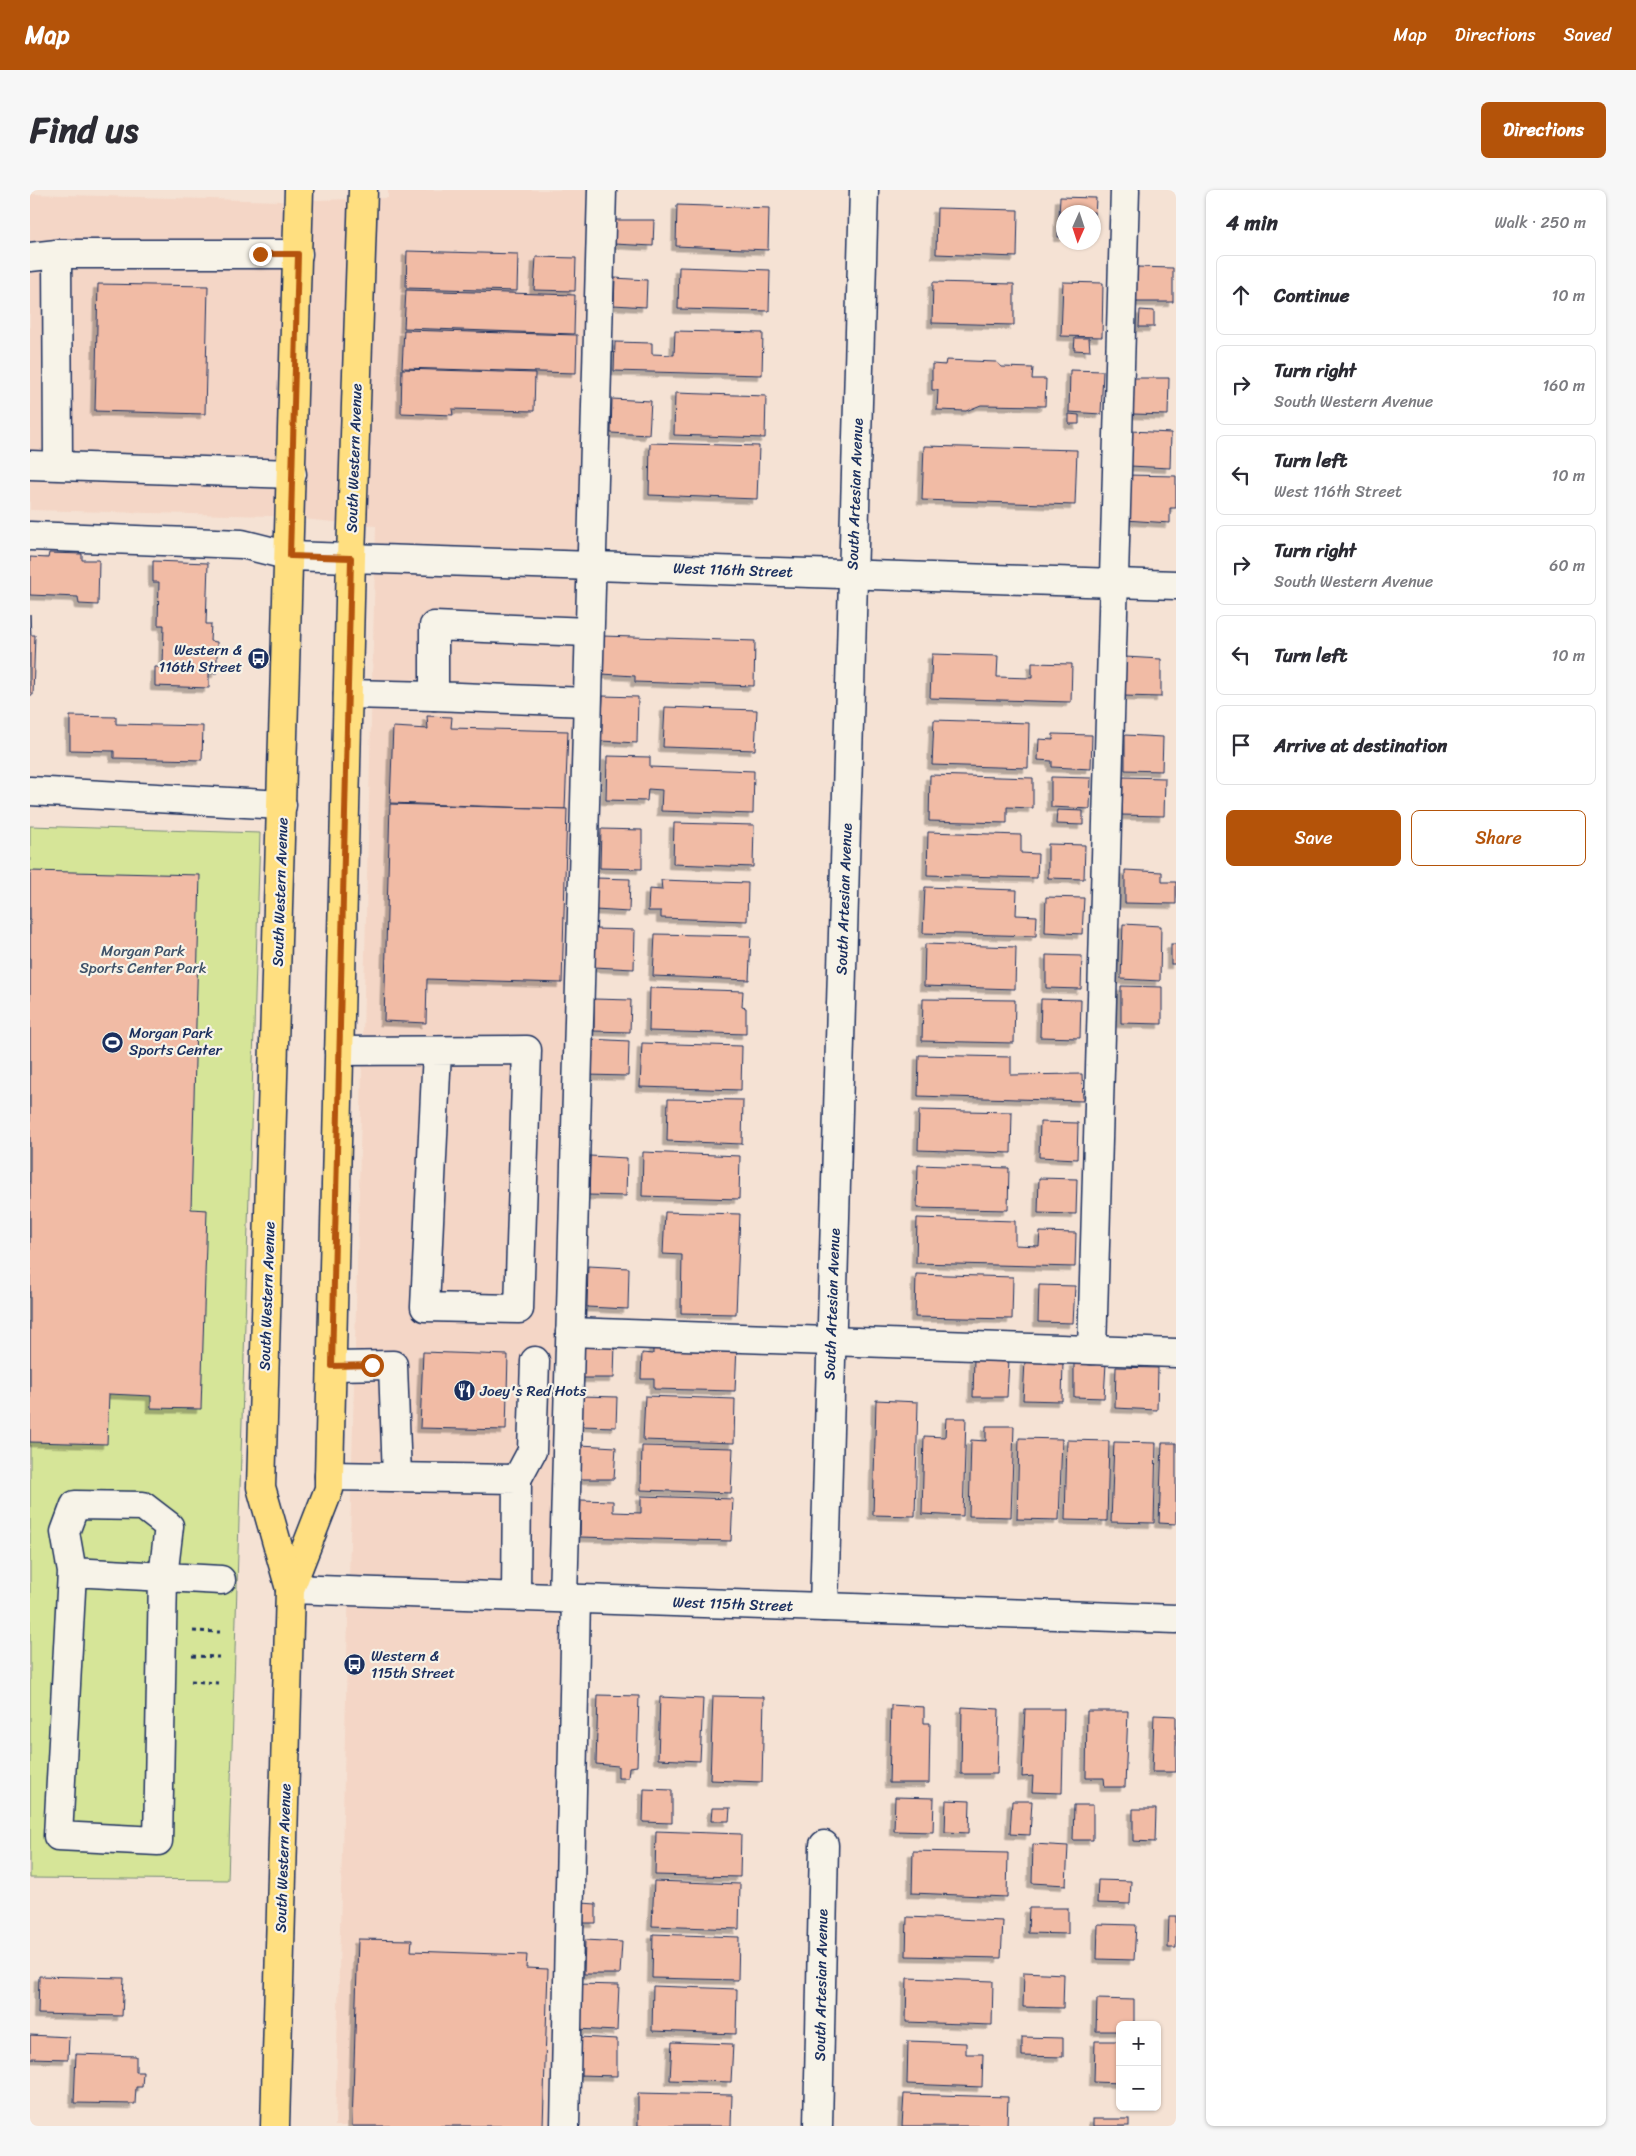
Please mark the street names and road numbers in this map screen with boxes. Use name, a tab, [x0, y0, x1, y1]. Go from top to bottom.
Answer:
street label: South Western Avenue	[338, 383, 370, 533]
street label: South Artesian Avenue	[839, 418, 871, 570]
street label: West 116th Street	[673, 555, 794, 585]
street label: South Western Avenue	[264, 817, 296, 967]
street label: South Artesian Avenue	[828, 823, 860, 975]
street label: South Western Avenue	[251, 1221, 283, 1371]
street label: South Artesian Avenue	[816, 1228, 848, 1380]
street label: West 115th Street	[672, 1589, 794, 1619]
street label: South Western Avenue	[267, 1783, 299, 1933]
street label: South Artesian Avenue	[807, 1909, 835, 2061]

